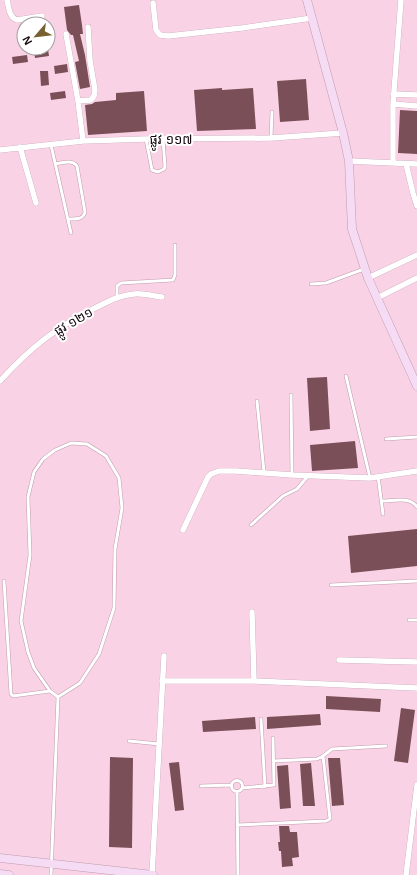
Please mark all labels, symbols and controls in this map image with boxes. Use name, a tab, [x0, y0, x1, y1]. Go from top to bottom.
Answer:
north arrow	[16, 16, 56, 56]
text: N	[20, 34, 34, 47]
street label: ផ្លូវ ១១៧	[150, 132, 192, 151]
street label: ផ្លូវ ១២១	[51, 304, 97, 342]

